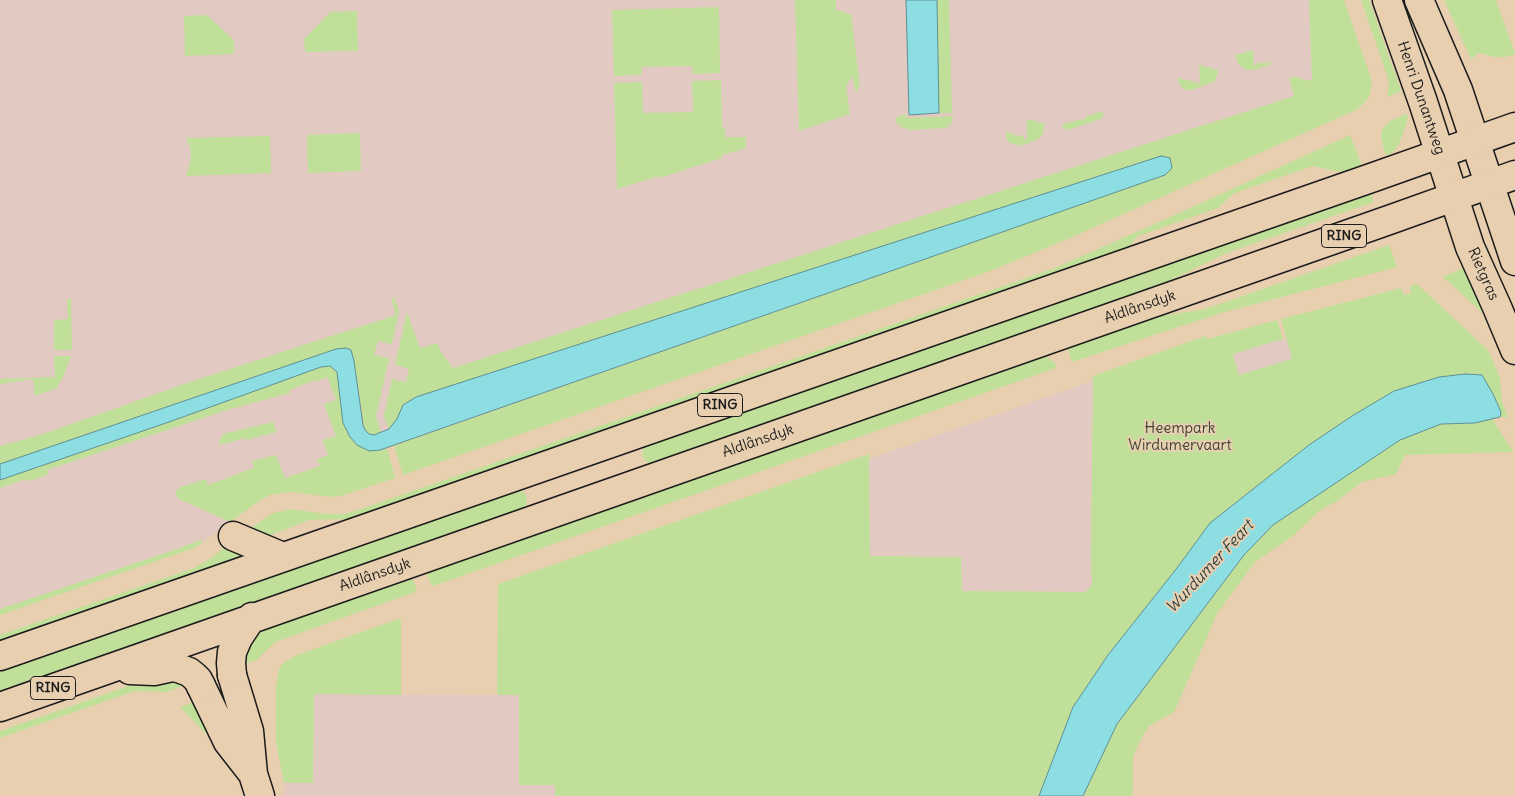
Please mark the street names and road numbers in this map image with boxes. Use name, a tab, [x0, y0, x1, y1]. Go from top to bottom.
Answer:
street label: Henri Dunantweg	[1393, 39, 1449, 157]
road number: RING	[1322, 225, 1366, 248]
street label: Rietgras	[1463, 245, 1503, 303]
street label: Aldlânsdyk	[1102, 286, 1178, 328]
road number: RING	[698, 394, 742, 416]
street label: Aldlânsdyk	[720, 420, 796, 462]
street label: Aldlânsdyk	[337, 554, 413, 596]
road number: RING	[30, 676, 76, 700]

